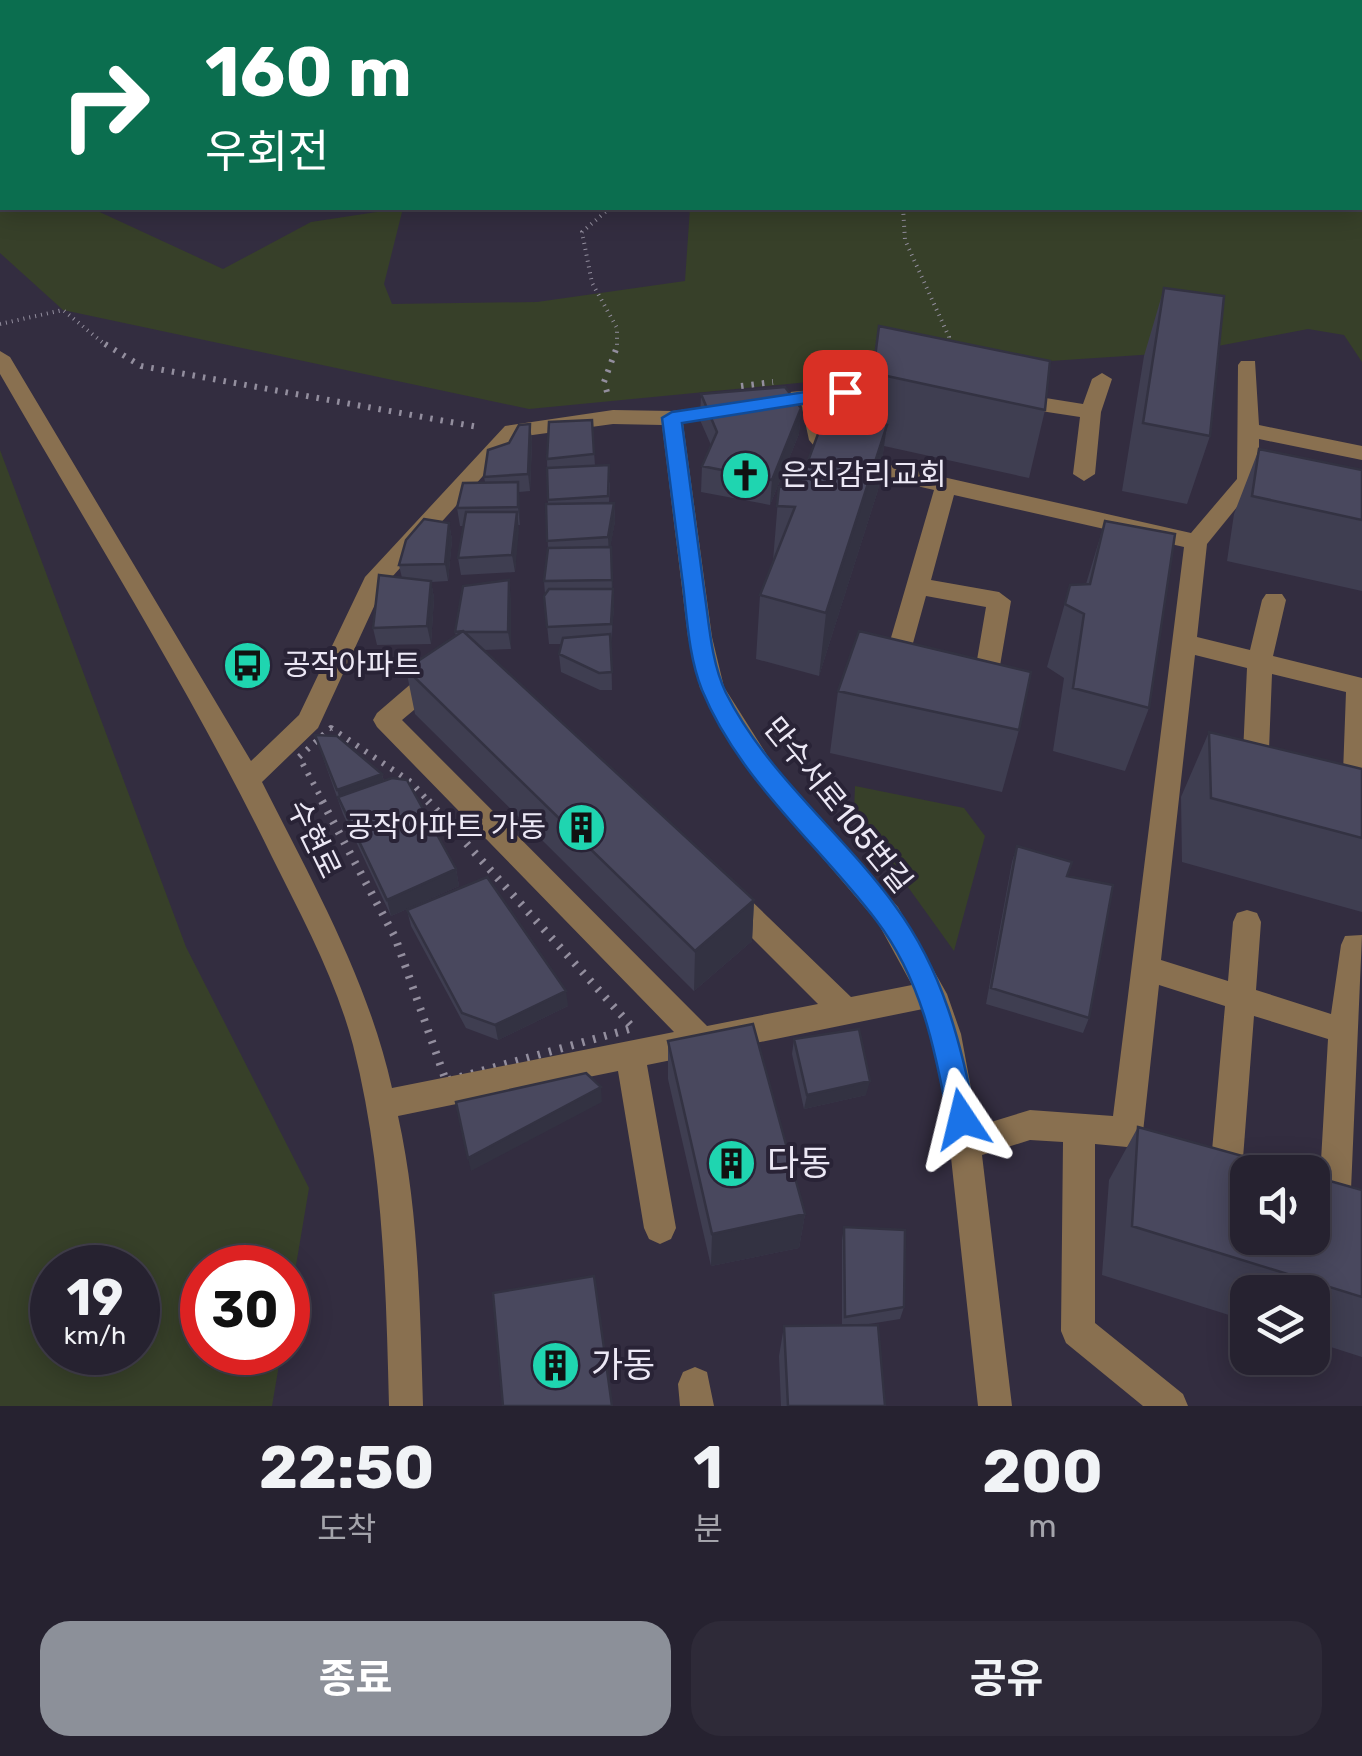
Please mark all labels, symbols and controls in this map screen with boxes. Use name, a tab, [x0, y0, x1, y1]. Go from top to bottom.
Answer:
text: 160 m	[205, 31, 412, 114]
icon: right	[40, 40, 170, 170]
text: 우회전	[205, 125, 329, 178]
pin	[803, 350, 888, 435]
icon: arrive	[818, 365, 873, 420]
church icon: 은진감리교회	[720, 449, 772, 501]
place label: 은진감리교회	[781, 457, 947, 493]
bus stop icon: 공작아파트	[222, 639, 274, 691]
place label: 공작아파트	[283, 647, 421, 683]
street label: 만수서로105번길	[756, 710, 920, 900]
street label: 수현로	[280, 794, 348, 884]
building icon: 공작아파트 가동	[555, 801, 607, 853]
place label: 공작아파트 가동	[345, 809, 546, 845]
position arrow	[910, 1067, 1014, 1171]
building icon: 다동	[706, 1137, 758, 1189]
place label: 다동	[767, 1142, 831, 1184]
map controls	[1230, 1155, 1330, 1375]
button: sound	[1230, 1155, 1330, 1255]
speed limit sign: 30	[180, 1245, 310, 1375]
text: 19	[67, 1268, 123, 1328]
button: layers	[1230, 1275, 1330, 1375]
text: km/h	[64, 1321, 126, 1350]
building icon: 가동	[530, 1339, 582, 1391]
place label: 가동	[591, 1344, 655, 1386]
text: 22:50	[259, 1432, 434, 1503]
text: 1	[693, 1432, 723, 1503]
text: 200	[982, 1436, 1103, 1507]
text: m	[1028, 1507, 1057, 1545]
text: 도착	[317, 1510, 376, 1548]
text: 분	[694, 1510, 723, 1548]
button: 종료	[40, 1621, 671, 1736]
button: 공유	[691, 1621, 1322, 1736]

